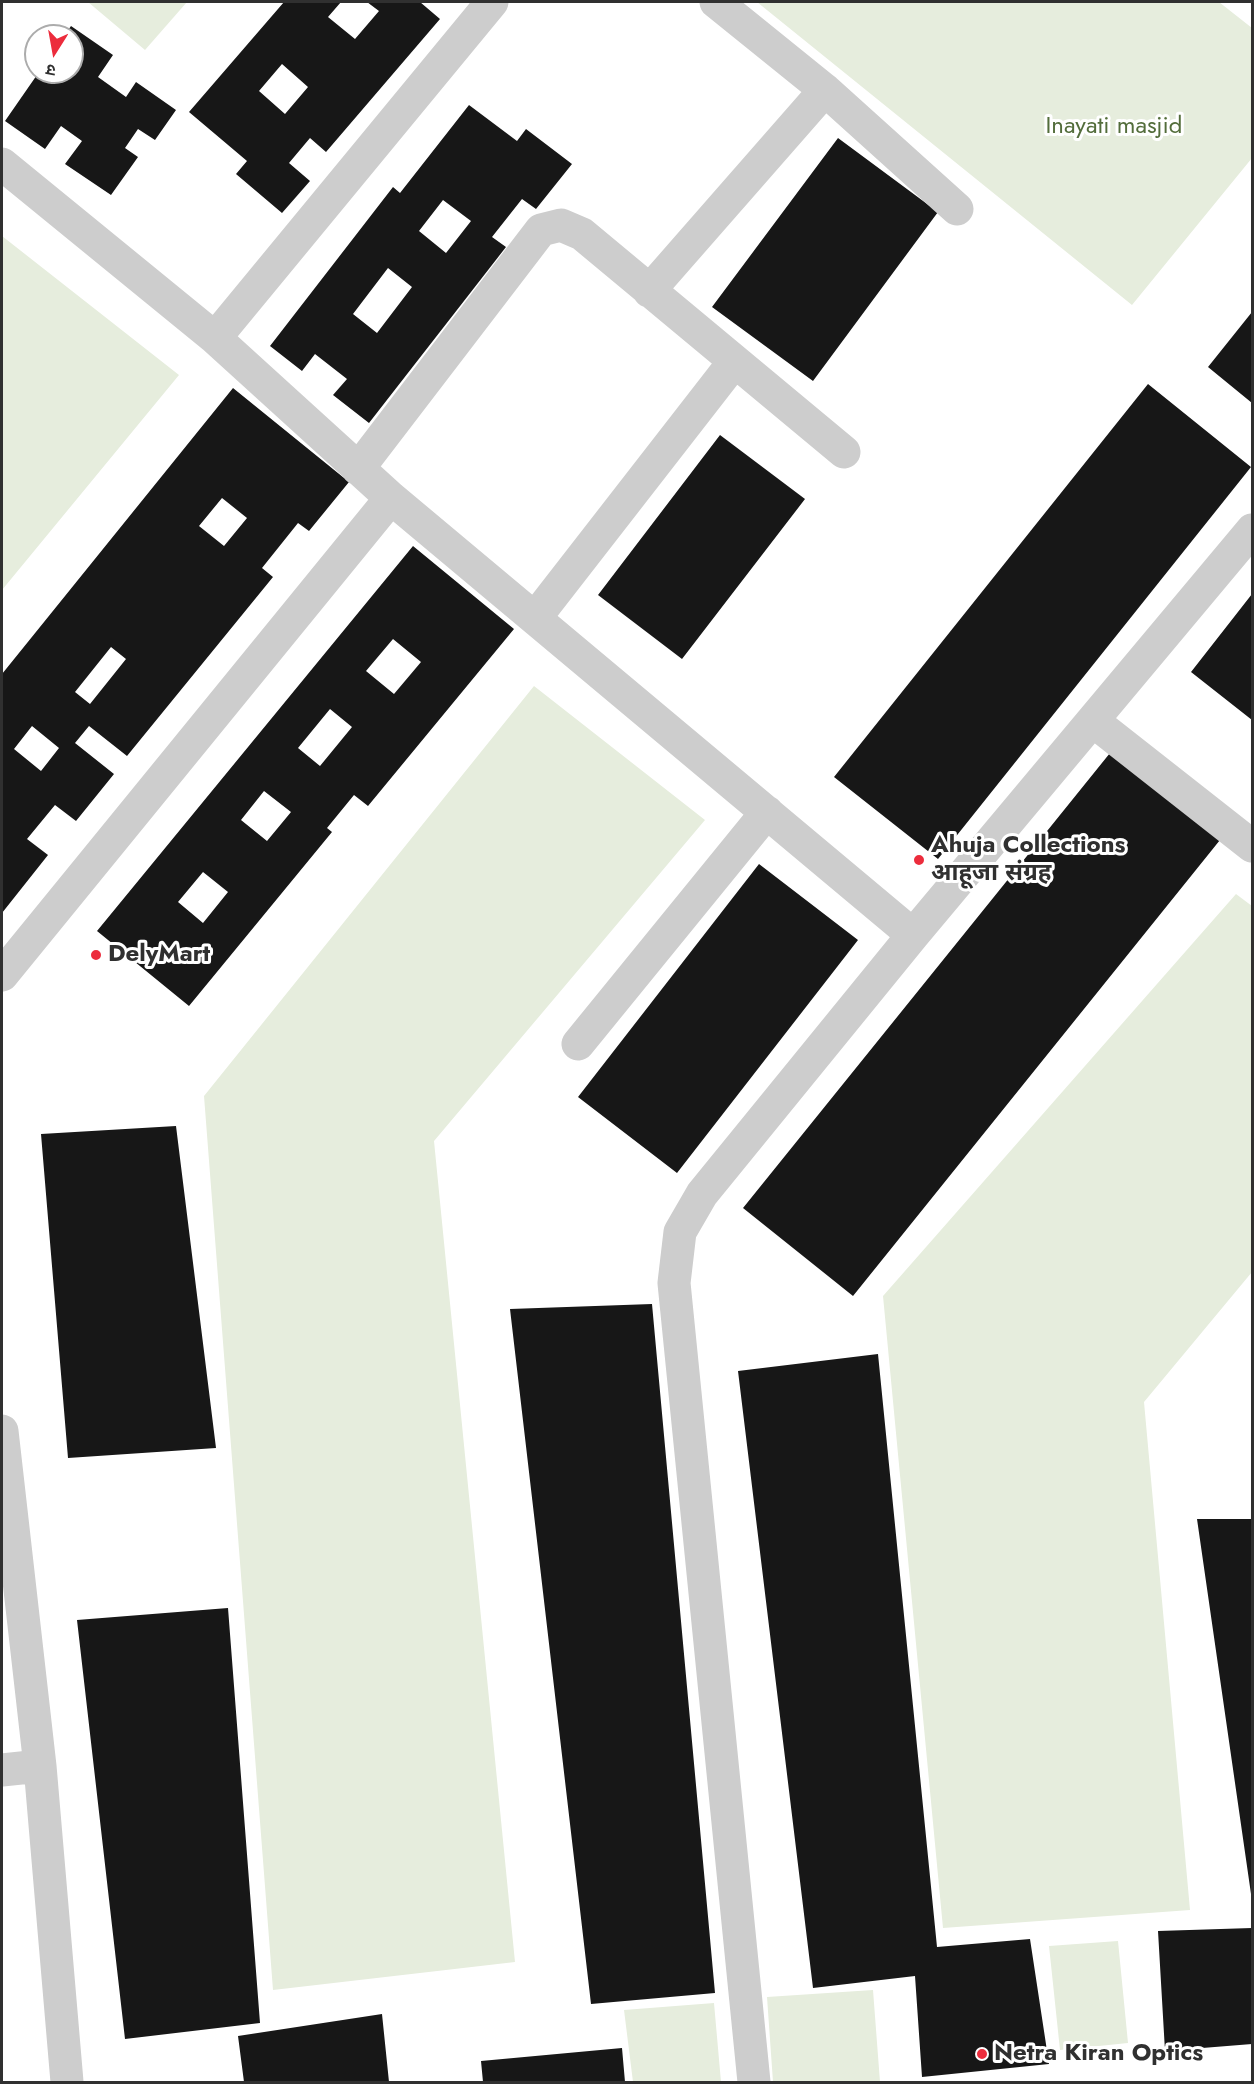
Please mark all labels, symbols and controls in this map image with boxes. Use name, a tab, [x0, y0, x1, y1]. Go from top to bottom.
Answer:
north arrow	[24, 24, 84, 84]
text: उ	[44, 58, 58, 82]
park label: Inayati masjid	[1045, 113, 1183, 141]
place label: Ahuja Collections आहूजा संग्रह	[931, 832, 1125, 888]
marker: Ahuja Collections आहूजा संग्रह	[912, 853, 926, 867]
place label: DelyMart	[108, 941, 210, 969]
marker: DelyMart	[89, 948, 103, 962]
place label: Netra Kiran Optics	[994, 2040, 1203, 2068]
marker: Netra Kiran Optics	[975, 2047, 989, 2061]

